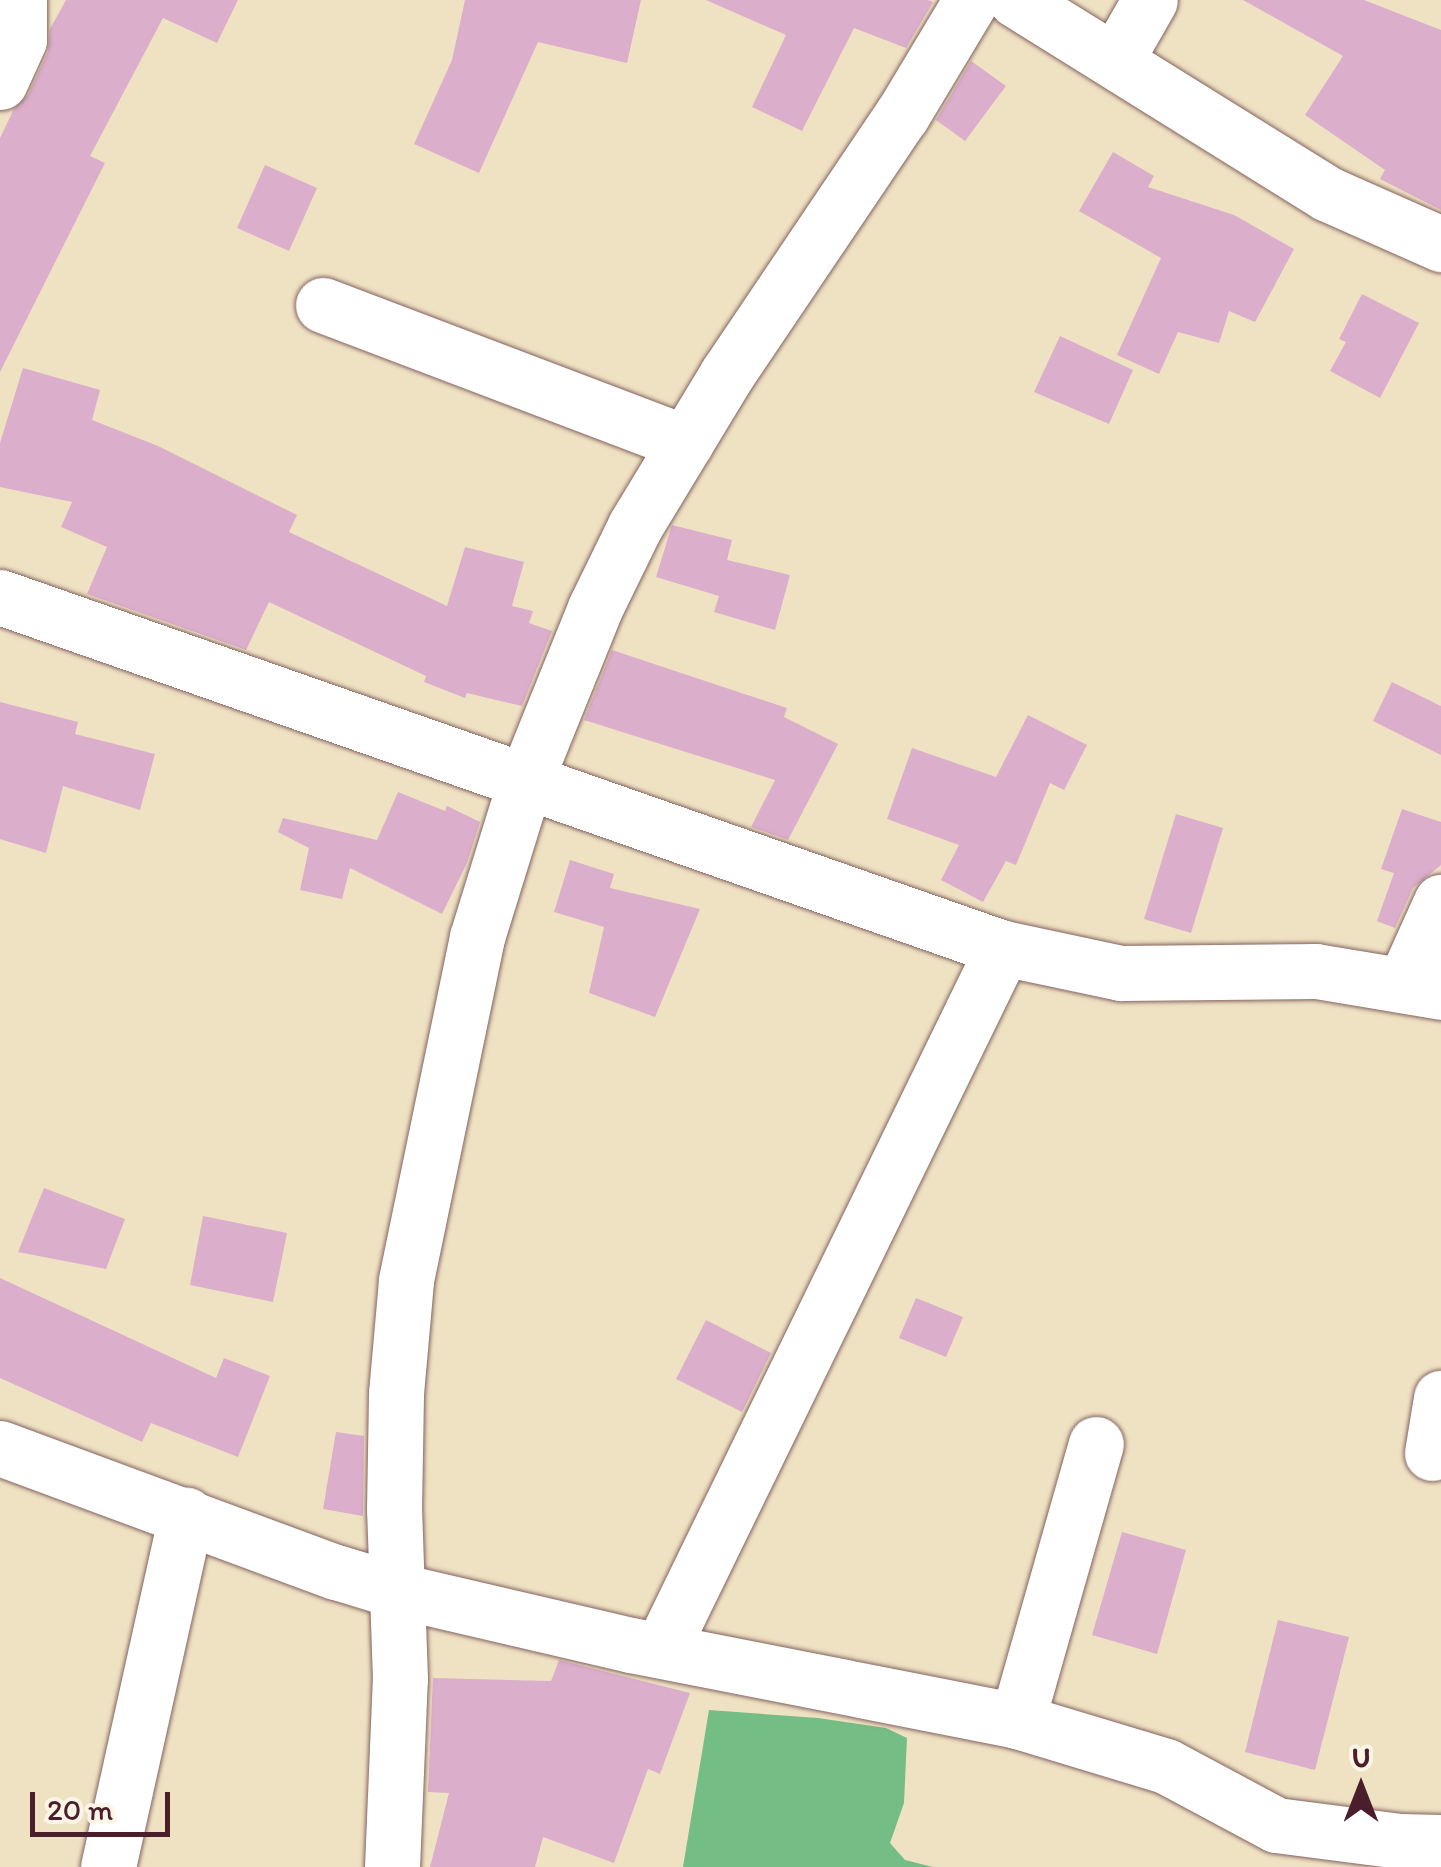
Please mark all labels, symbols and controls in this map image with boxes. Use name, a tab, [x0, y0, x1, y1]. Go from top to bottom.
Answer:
north arrow	[1311, 1737, 1411, 1837]
text: U	[1352, 1740, 1370, 1774]
scale bar	[35, 1772, 175, 1834]
text: 20 m	[47, 1791, 113, 1828]

